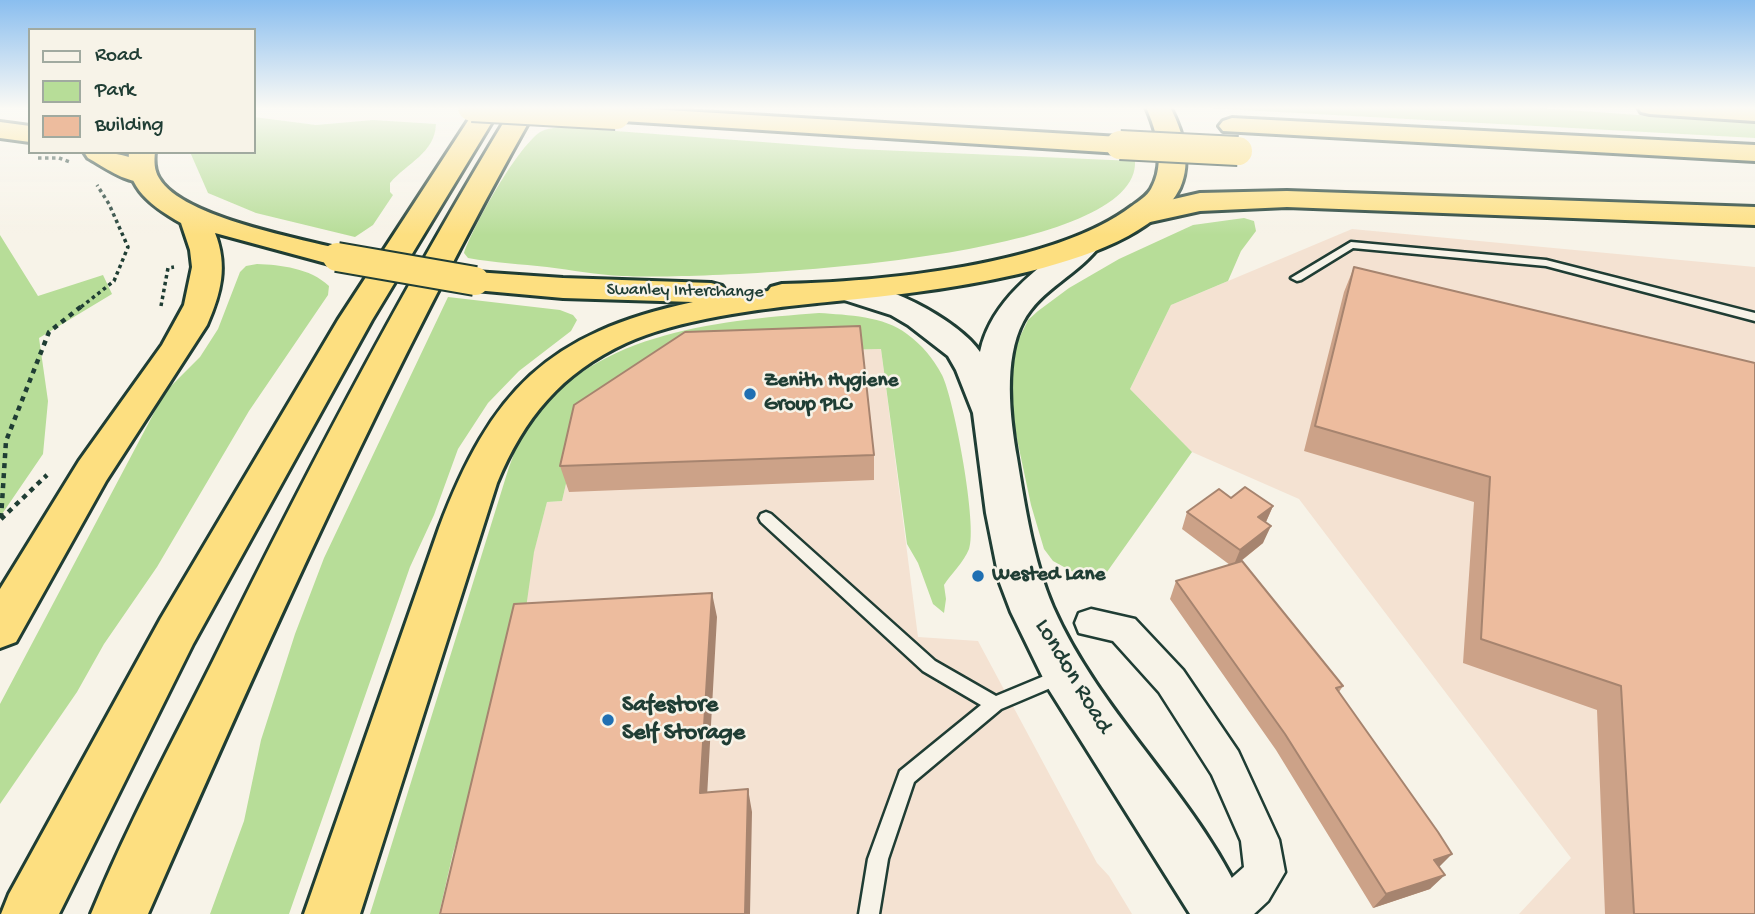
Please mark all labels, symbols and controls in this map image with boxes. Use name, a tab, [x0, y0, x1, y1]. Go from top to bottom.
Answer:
legend	[28, 28, 256, 154]
text: Road	[95, 44, 141, 69]
text: Park	[95, 79, 135, 104]
text: Building	[95, 114, 164, 139]
street label: Swanley Interchange	[606, 280, 764, 304]
place label: Zenith Hygiene Group PLC	[764, 369, 898, 419]
marker: Zenith Hygiene Group PLC	[742, 386, 758, 402]
place label: Wested Lane	[992, 563, 1105, 589]
marker: Wested Lane	[970, 568, 986, 584]
street label: London Road	[1027, 614, 1117, 740]
place label: Safestore Self Storage	[622, 692, 745, 748]
marker: Safestore Self Storage	[600, 712, 616, 728]

